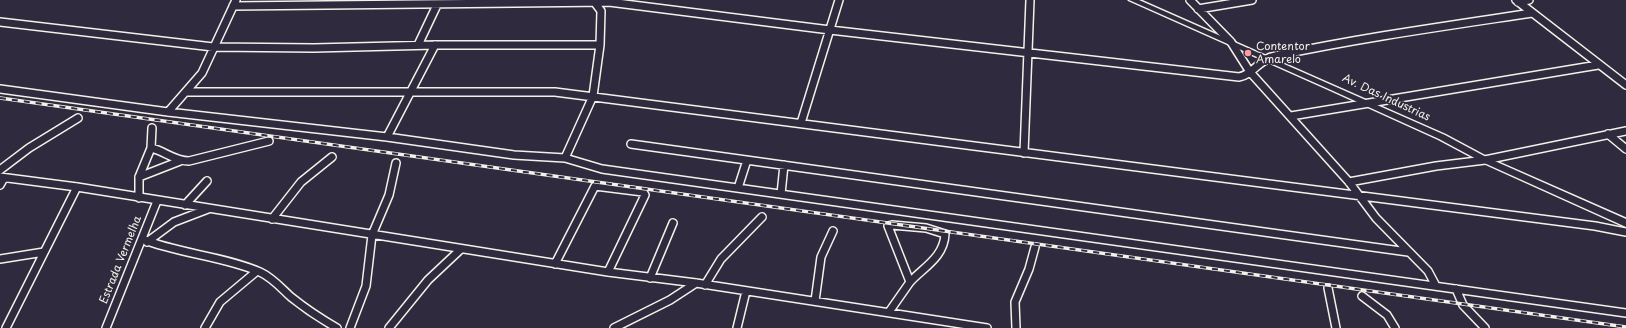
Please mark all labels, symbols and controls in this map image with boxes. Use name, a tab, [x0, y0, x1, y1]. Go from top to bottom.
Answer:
place label: Contentor Amarelo	[1256, 40, 1310, 66]
marker: Contentor Amarelo	[1243, 48, 1253, 58]
street label: Av. Das Industrias	[1340, 72, 1432, 124]
street label: Estrada Vermelha	[97, 214, 145, 306]

